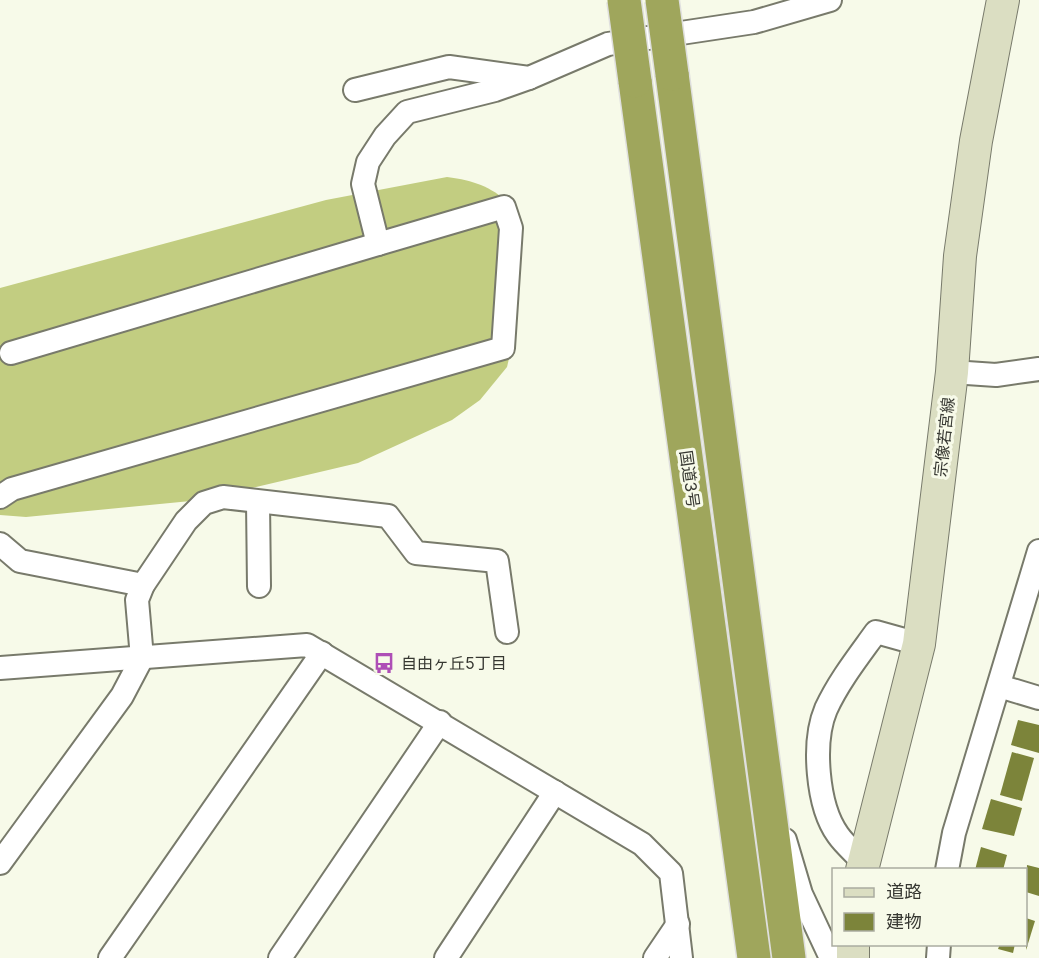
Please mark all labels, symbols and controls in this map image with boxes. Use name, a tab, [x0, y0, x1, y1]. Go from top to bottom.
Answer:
street label: 宗像若宮線	[930, 396, 958, 478]
street label: 国道3号	[676, 449, 704, 509]
bus stop icon: 自由ヶ丘5丁目	[372, 651, 396, 675]
place label: 自由ヶ丘5丁目	[401, 653, 507, 673]
legend	[832, 868, 1027, 946]
text: 道路	[886, 881, 922, 902]
text: 建物	[886, 911, 922, 932]

